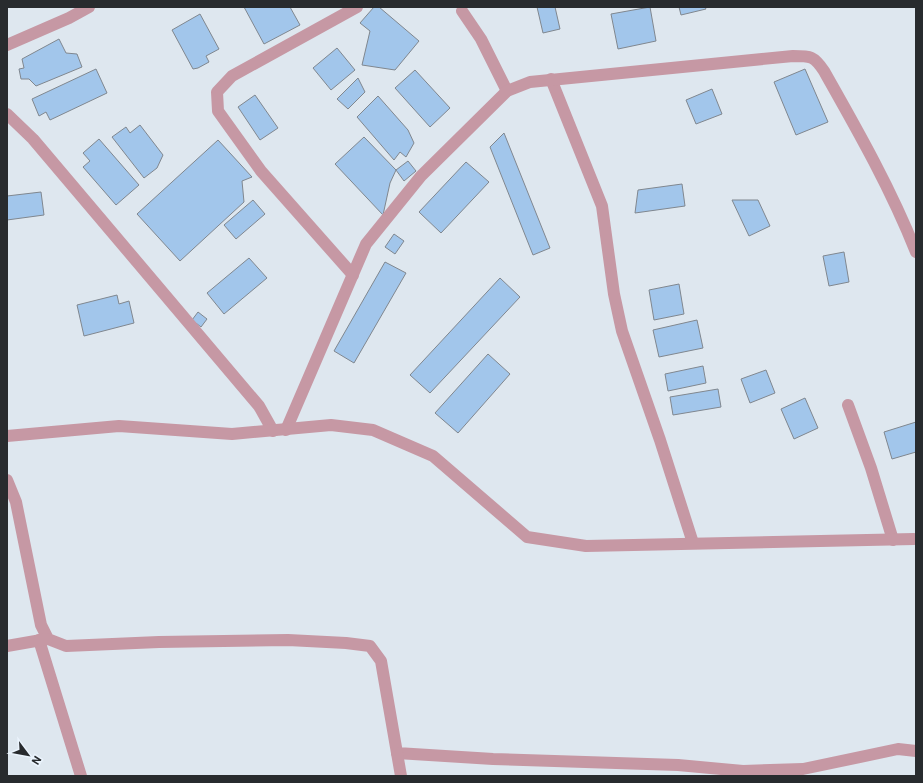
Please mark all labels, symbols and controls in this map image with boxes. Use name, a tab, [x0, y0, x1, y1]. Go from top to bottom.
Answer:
north arrow	[8, 735, 48, 775]
text: N	[28, 753, 44, 767]

